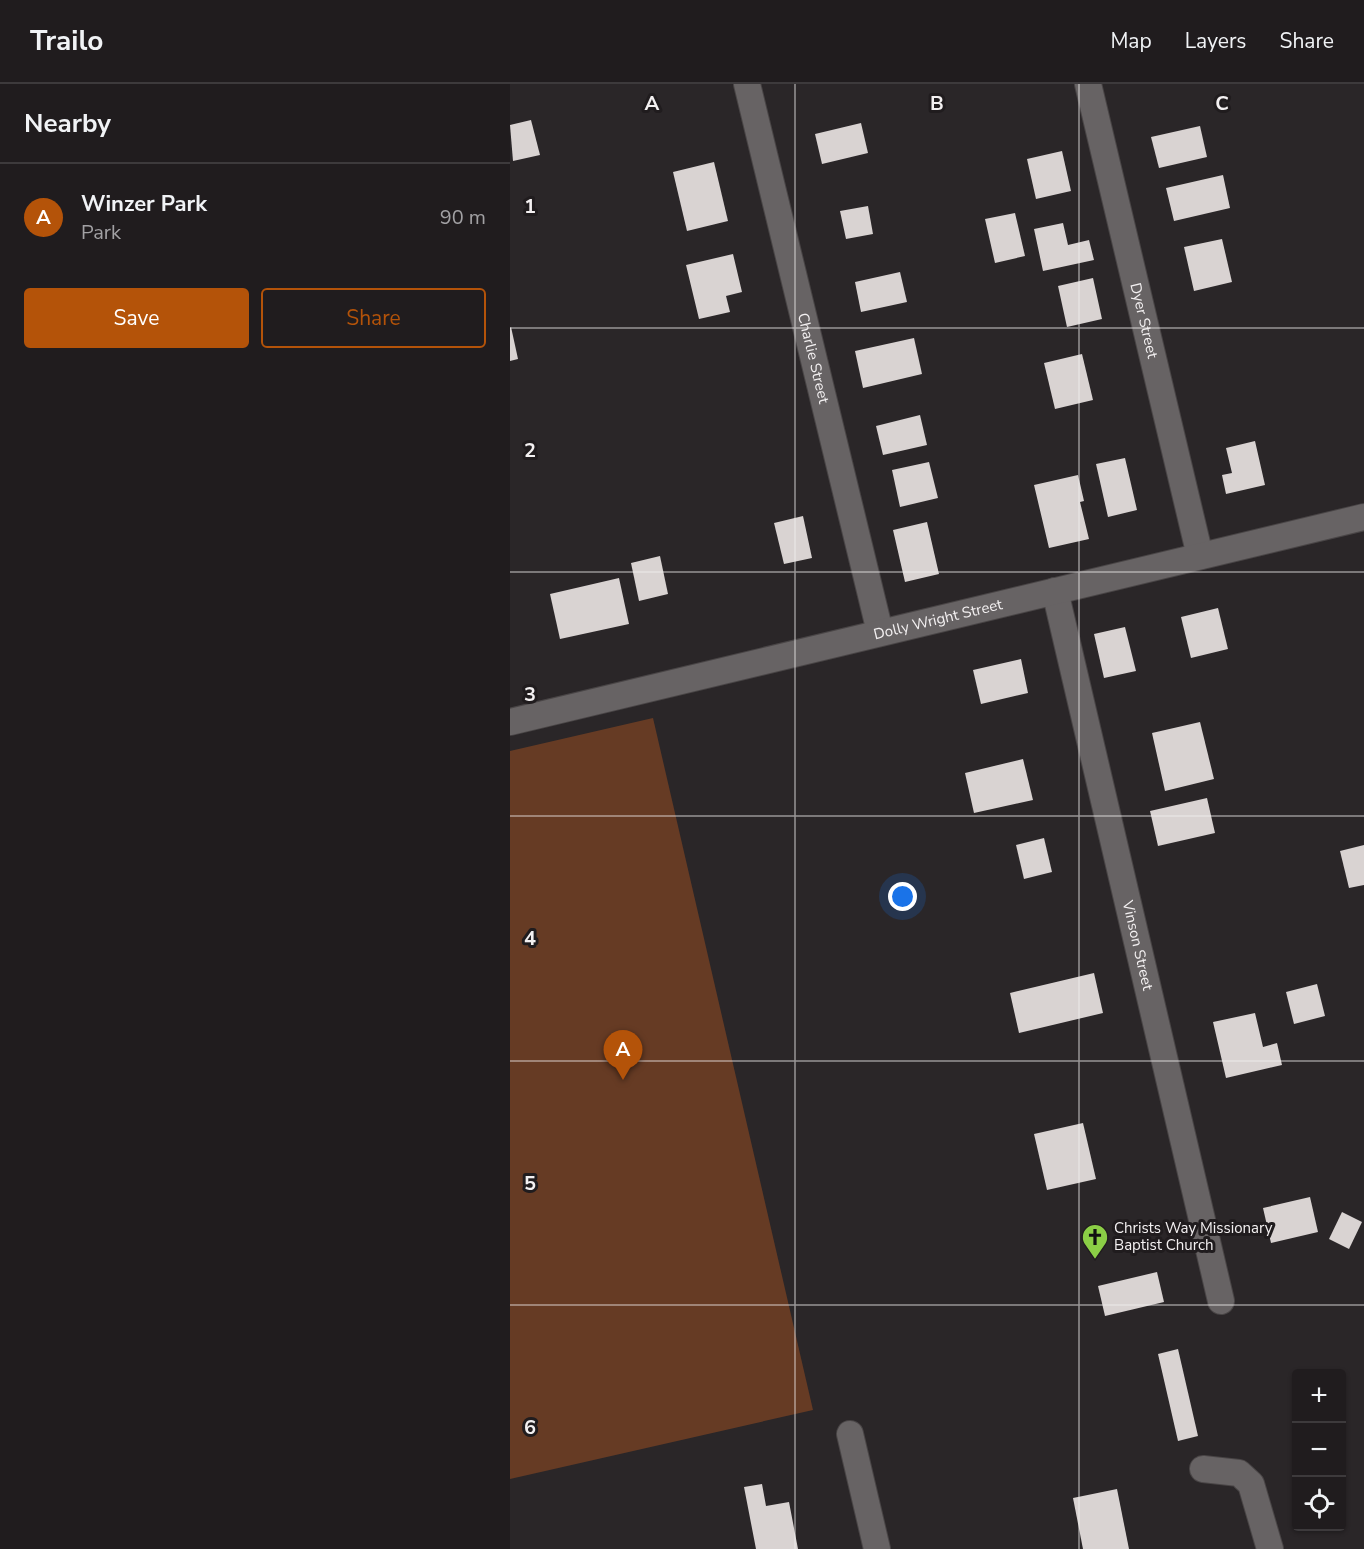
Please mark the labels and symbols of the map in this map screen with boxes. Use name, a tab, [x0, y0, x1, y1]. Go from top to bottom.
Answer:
text: A	[645, 90, 660, 117]
text: B	[930, 90, 944, 117]
text: C	[1215, 90, 1229, 117]
text: 1	[524, 193, 536, 220]
street label: Dyer Street	[1125, 281, 1163, 361]
street label: Charlie Street	[793, 311, 834, 406]
text: 2	[524, 437, 536, 464]
street label: Dolly Wright Street	[871, 594, 1005, 644]
text: 3	[524, 681, 536, 708]
your location	[888, 882, 917, 911]
street label: Vinson Street	[1118, 898, 1158, 993]
text: 4	[524, 925, 536, 952]
pin: A	[604, 1030, 642, 1080]
text: 5	[524, 1170, 536, 1197]
place label: Christs Way Missionary Baptist Church	[1114, 1218, 1273, 1255]
church icon: Christs Way Missionary Baptist Church	[1080, 1222, 1110, 1260]
text: 6	[524, 1414, 536, 1441]

